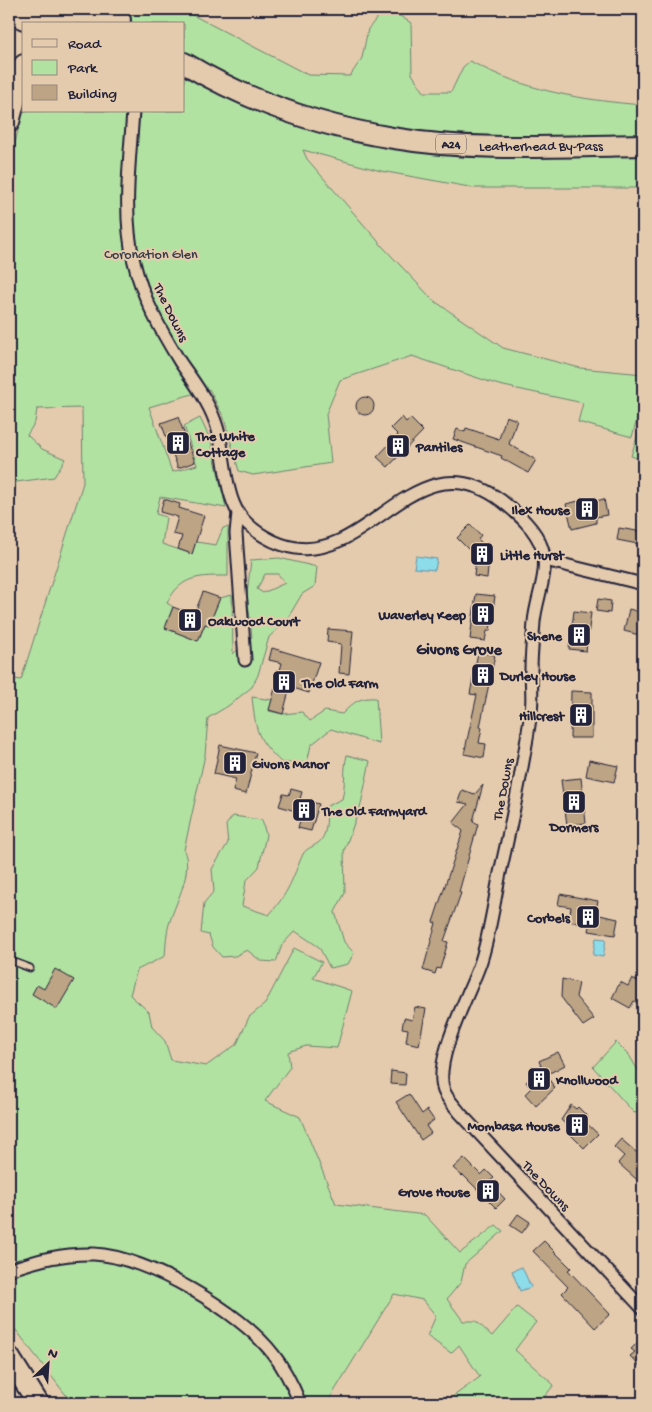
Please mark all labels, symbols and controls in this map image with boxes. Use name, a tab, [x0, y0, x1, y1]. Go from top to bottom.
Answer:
legend	[22, 22, 185, 112]
text: Road	[68, 36, 102, 54]
text: Park	[67, 60, 98, 78]
text: Building	[67, 86, 117, 104]
road number: A24	[436, 134, 466, 154]
street label: Leatherhead By-Pass	[479, 139, 604, 156]
park label: Coronation Glen	[104, 247, 198, 264]
street label: The Downs	[148, 280, 191, 346]
place label: The White Cottage	[195, 429, 256, 462]
building icon: The White Cottage	[165, 430, 191, 456]
building icon: Pantiles	[385, 433, 411, 459]
place label: Pantiles	[415, 440, 463, 457]
building icon: Ilex House	[574, 496, 600, 522]
place label: Ilex House	[511, 503, 571, 520]
building icon: Little Hurst	[469, 541, 495, 567]
place label: Little Hurst	[500, 548, 565, 565]
building icon: Waverley Keep	[470, 601, 496, 627]
building icon: Oakwood Court	[177, 607, 203, 633]
place label: Waverley Keep	[377, 608, 466, 625]
place label: Oakwood Court	[208, 614, 301, 631]
building icon: Shene	[566, 622, 592, 648]
place label: Shene	[527, 629, 563, 646]
district label: Givons Grove	[416, 642, 503, 661]
building icon: Durley House	[470, 662, 496, 688]
building icon: The Old Farm	[271, 669, 297, 695]
place label: Durley House	[498, 669, 576, 686]
place label: The Old Farm	[301, 676, 378, 693]
building icon: Hillcrest	[568, 702, 594, 728]
place label: Hillcrest	[519, 709, 565, 726]
building icon: Givons Manor	[222, 750, 248, 776]
street label: The Downs	[490, 756, 519, 823]
place label: Givons Manor	[252, 757, 331, 774]
building icon: Dormers	[561, 789, 587, 815]
building icon: The Old Farmyard	[291, 797, 317, 823]
place label: The Old Farmyard	[321, 804, 428, 821]
place label: Dormers	[548, 820, 599, 837]
building icon: Corbels	[575, 904, 601, 930]
place label: Corbels	[526, 911, 571, 928]
building icon: Knollwood	[526, 1066, 552, 1092]
place label: Knollwood	[555, 1073, 619, 1090]
building icon: Mombasa House	[564, 1112, 590, 1138]
place label: Mombasa House	[467, 1119, 561, 1136]
street label: The Downs	[517, 1157, 573, 1216]
building icon: Grove House	[475, 1178, 501, 1204]
place label: Grove House	[398, 1185, 471, 1202]
north arrow	[22, 1340, 72, 1390]
text: N	[45, 1345, 60, 1364]

